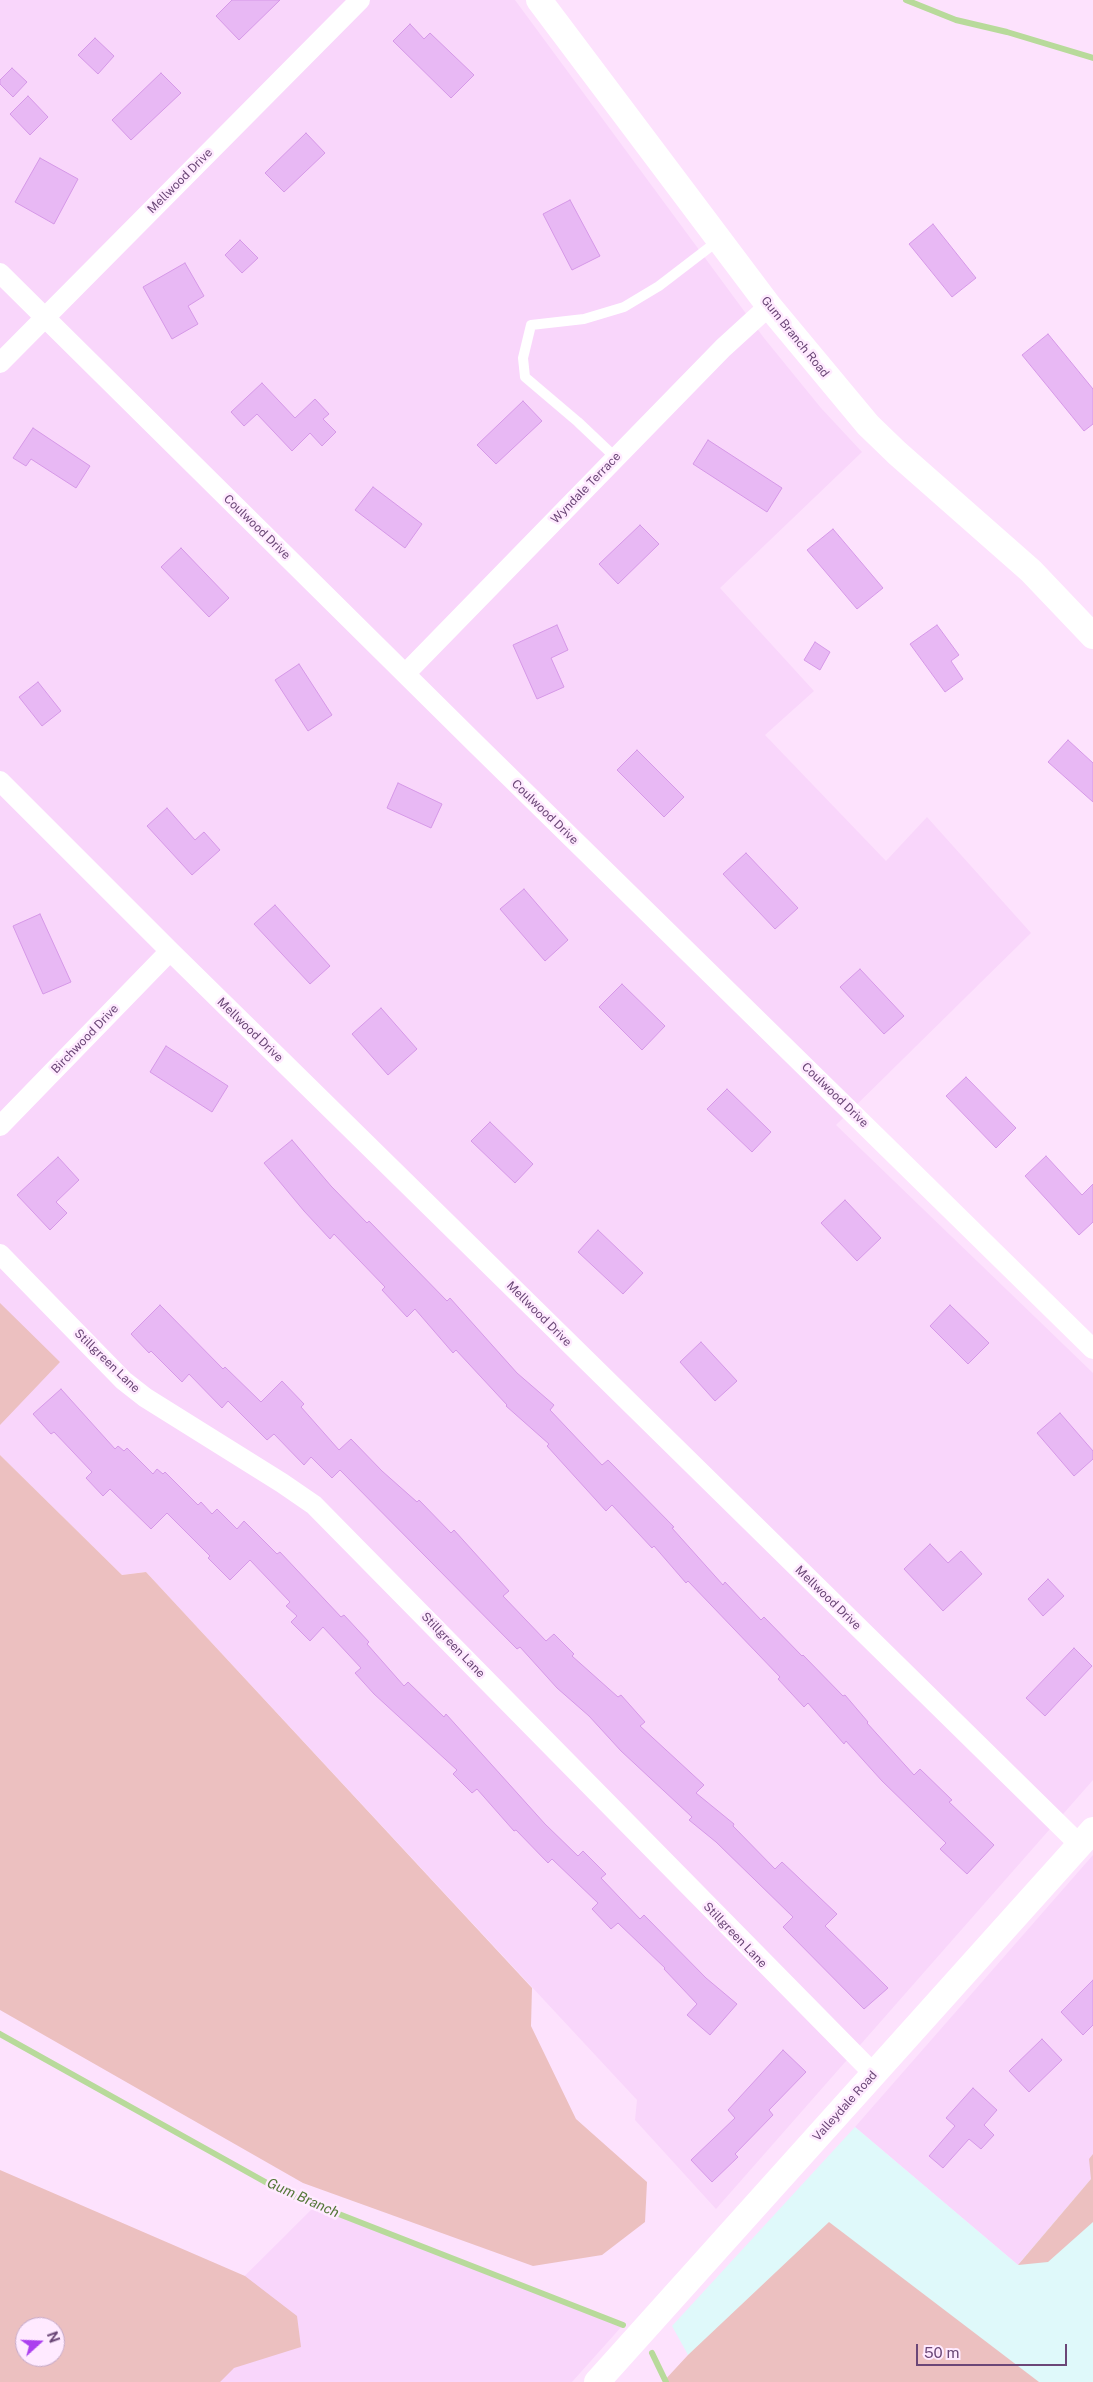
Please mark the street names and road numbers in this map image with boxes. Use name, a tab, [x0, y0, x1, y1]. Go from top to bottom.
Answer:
street label: Mellwood Drive	[145, 146, 215, 216]
street label: Gum Branch Road	[758, 294, 832, 380]
street label: Wyndale Terrace	[548, 449, 624, 527]
street label: Coulwood Drive	[221, 492, 293, 562]
street label: Coulwood Drive	[509, 777, 581, 847]
street label: Mellwood Drive	[214, 995, 286, 1065]
street label: Birchwood Drive	[48, 1001, 122, 1077]
street label: Coulwood Drive	[799, 1060, 871, 1130]
street label: Mellwood Drive	[504, 1279, 574, 1349]
street label: Stillgreen Lane	[71, 1326, 143, 1396]
street label: Mellwood Drive	[792, 1563, 864, 1633]
street label: Stillgreen Lane	[418, 1609, 488, 1681]
street label: Stillgreen Lane	[700, 1899, 770, 1971]
street label: Valleydale Road	[810, 2068, 880, 2144]

